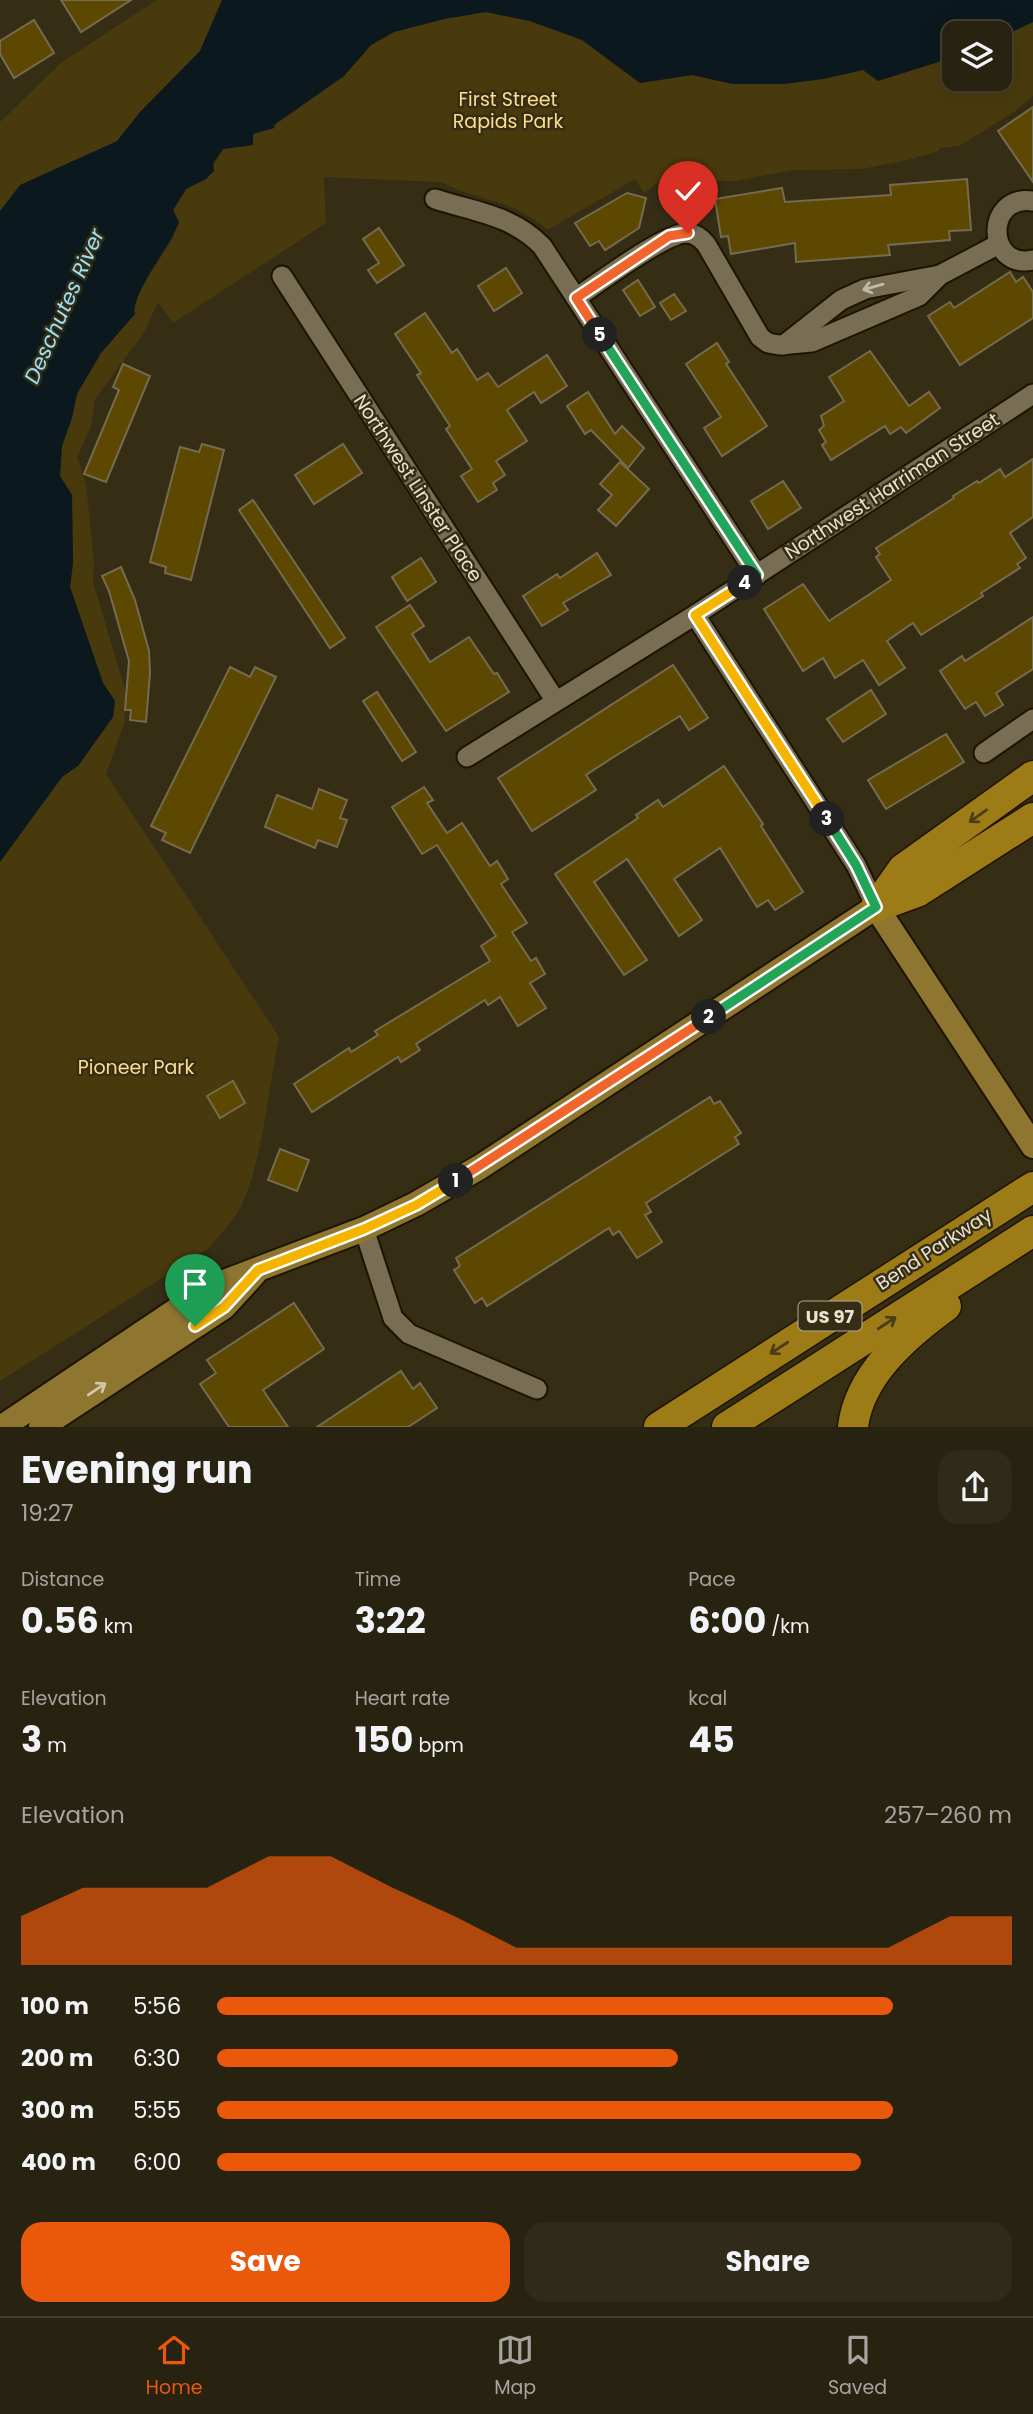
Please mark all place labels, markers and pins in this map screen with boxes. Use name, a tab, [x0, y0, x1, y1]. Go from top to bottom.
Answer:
pin	[658, 161, 718, 233]
pin: 5	[582, 318, 618, 352]
pin: 4	[728, 566, 762, 600]
pin: 3	[810, 802, 844, 836]
pin: 2	[692, 1000, 726, 1034]
pin: 1	[438, 1164, 474, 1198]
pin	[165, 1254, 225, 1326]

